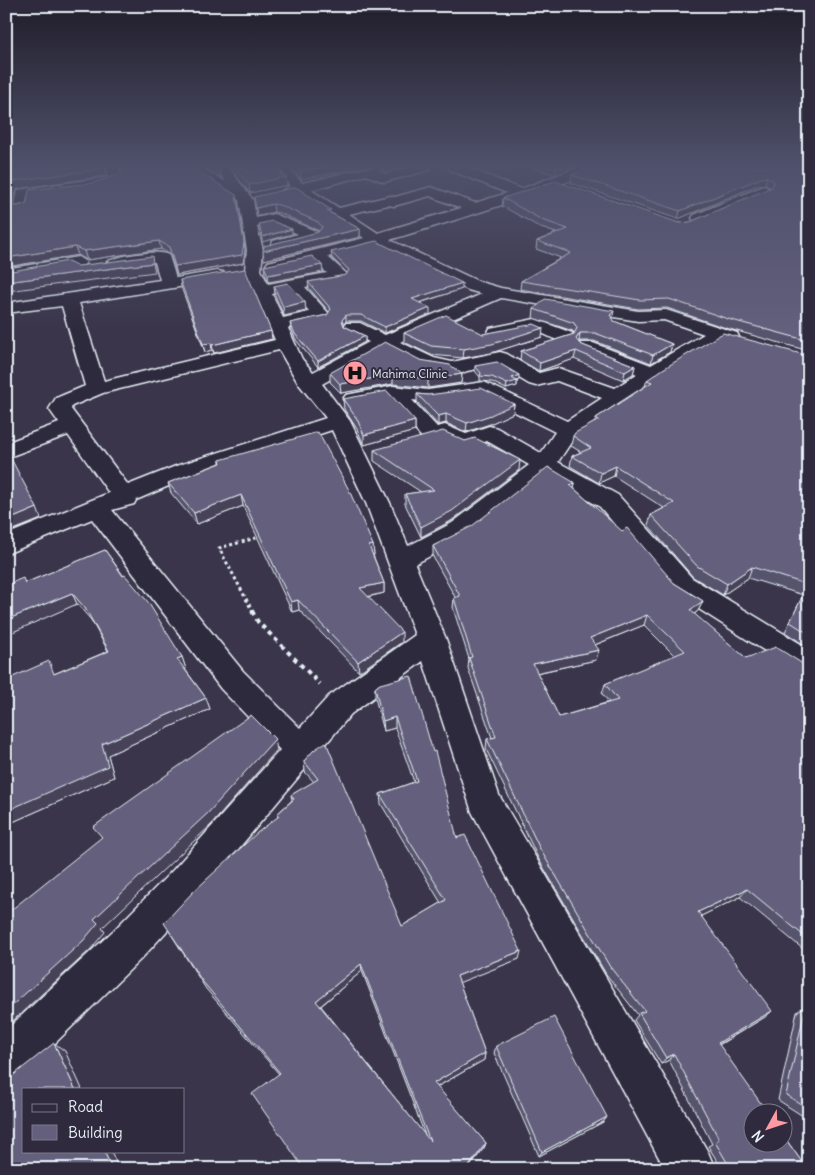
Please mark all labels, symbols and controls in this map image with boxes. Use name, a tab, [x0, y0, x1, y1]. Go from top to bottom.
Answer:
hospital icon: Mahima Clinic	[342, 360, 368, 386]
place label: Mahima Clinic	[372, 366, 447, 381]
legend	[22, 1088, 185, 1152]
text: Road	[68, 1097, 103, 1116]
north arrow	[742, 1102, 792, 1152]
text: Building	[68, 1123, 123, 1142]
text: N	[748, 1127, 768, 1146]

